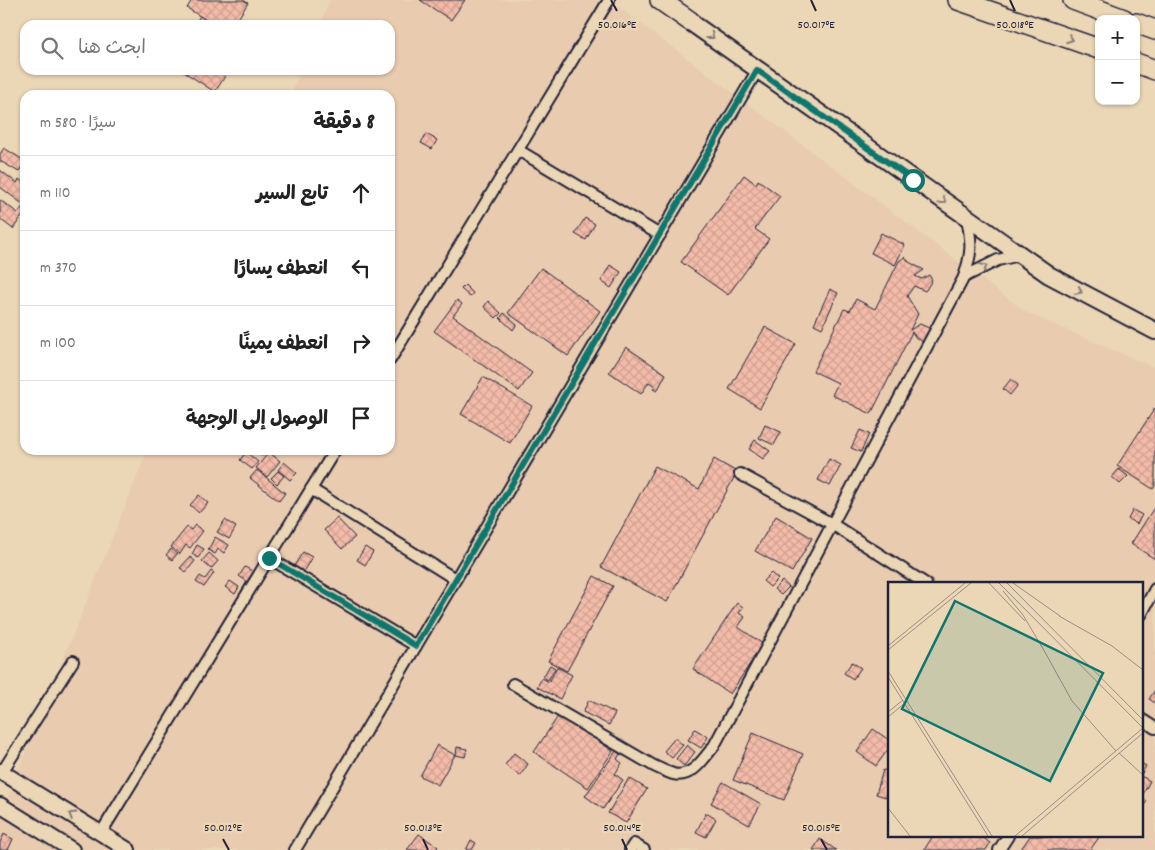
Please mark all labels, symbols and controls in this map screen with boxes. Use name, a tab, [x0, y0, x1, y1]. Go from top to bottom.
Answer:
map controls	[1095, 15, 1140, 105]
button: +	[1095, 15, 1140, 60]
text: 50.016°E	[598, 17, 637, 34]
text: 50.017°E	[797, 17, 835, 34]
text: 50.018°E	[996, 17, 1034, 34]
search box	[20, 20, 395, 75]
one-way arrow	[705, 30, 715, 39]
one-way arrow	[1065, 33, 1074, 43]
icon: search	[38, 34, 66, 62]
text: ابحث هنا	[78, 36, 146, 63]
button: −	[1095, 60, 1140, 105]
text: 8 دقيقة	[313, 109, 375, 139]
text: سيرًا · 580 m	[40, 112, 116, 135]
route start	[902, 169, 925, 192]
icon: ahead	[347, 179, 375, 207]
text: 110 m	[40, 182, 70, 205]
text: تابع السير	[256, 182, 328, 209]
one-way arrow	[937, 195, 947, 204]
icon: left	[347, 254, 375, 282]
text: 370 m	[40, 257, 77, 280]
text: انعطف يسارًا	[234, 257, 328, 284]
one-way arrow	[979, 263, 988, 273]
one-way arrow	[1073, 284, 1082, 294]
icon: right	[347, 329, 375, 357]
text: 100 m	[40, 332, 76, 355]
text: انعطف يمينًا	[239, 332, 328, 359]
icon: arrive	[347, 404, 375, 432]
text: الوصول إلى الوجهة	[186, 407, 328, 434]
route end	[258, 547, 281, 570]
inset map	[888, 582, 1142, 838]
one-way arrow	[69, 812, 78, 821]
text: 50.012°E	[204, 820, 242, 837]
text: 50.013°E	[404, 820, 442, 837]
text: 50.014°E	[603, 820, 641, 837]
text: 50.015°E	[802, 820, 841, 837]

